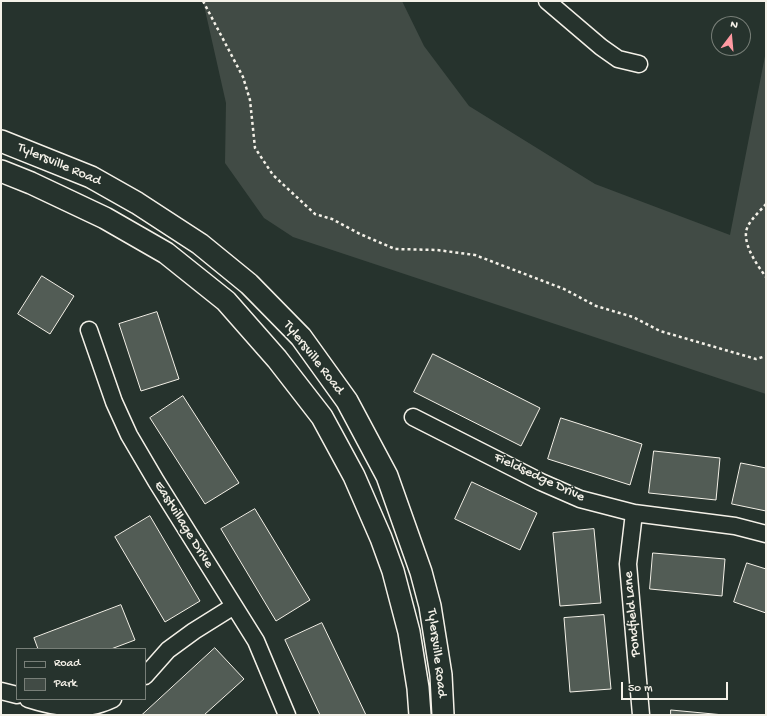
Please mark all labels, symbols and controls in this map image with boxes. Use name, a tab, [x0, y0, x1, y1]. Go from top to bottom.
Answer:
north arrow	[711, 16, 751, 56]
text: N	[729, 19, 739, 32]
street label: Tylersville Road	[15, 140, 103, 190]
street label: Tylersville Road	[279, 318, 347, 398]
street label: Fieldsedge Drive	[491, 450, 587, 506]
street label: Eastvillage Drive	[150, 478, 216, 572]
street label: Pondfield Lane	[621, 571, 645, 657]
street label: Tylersville Road	[422, 608, 450, 698]
legend	[16, 648, 146, 700]
text: Road	[54, 657, 80, 671]
scale bar	[623, 674, 730, 700]
text: Park	[54, 677, 77, 691]
text: 50 m	[628, 682, 653, 696]

